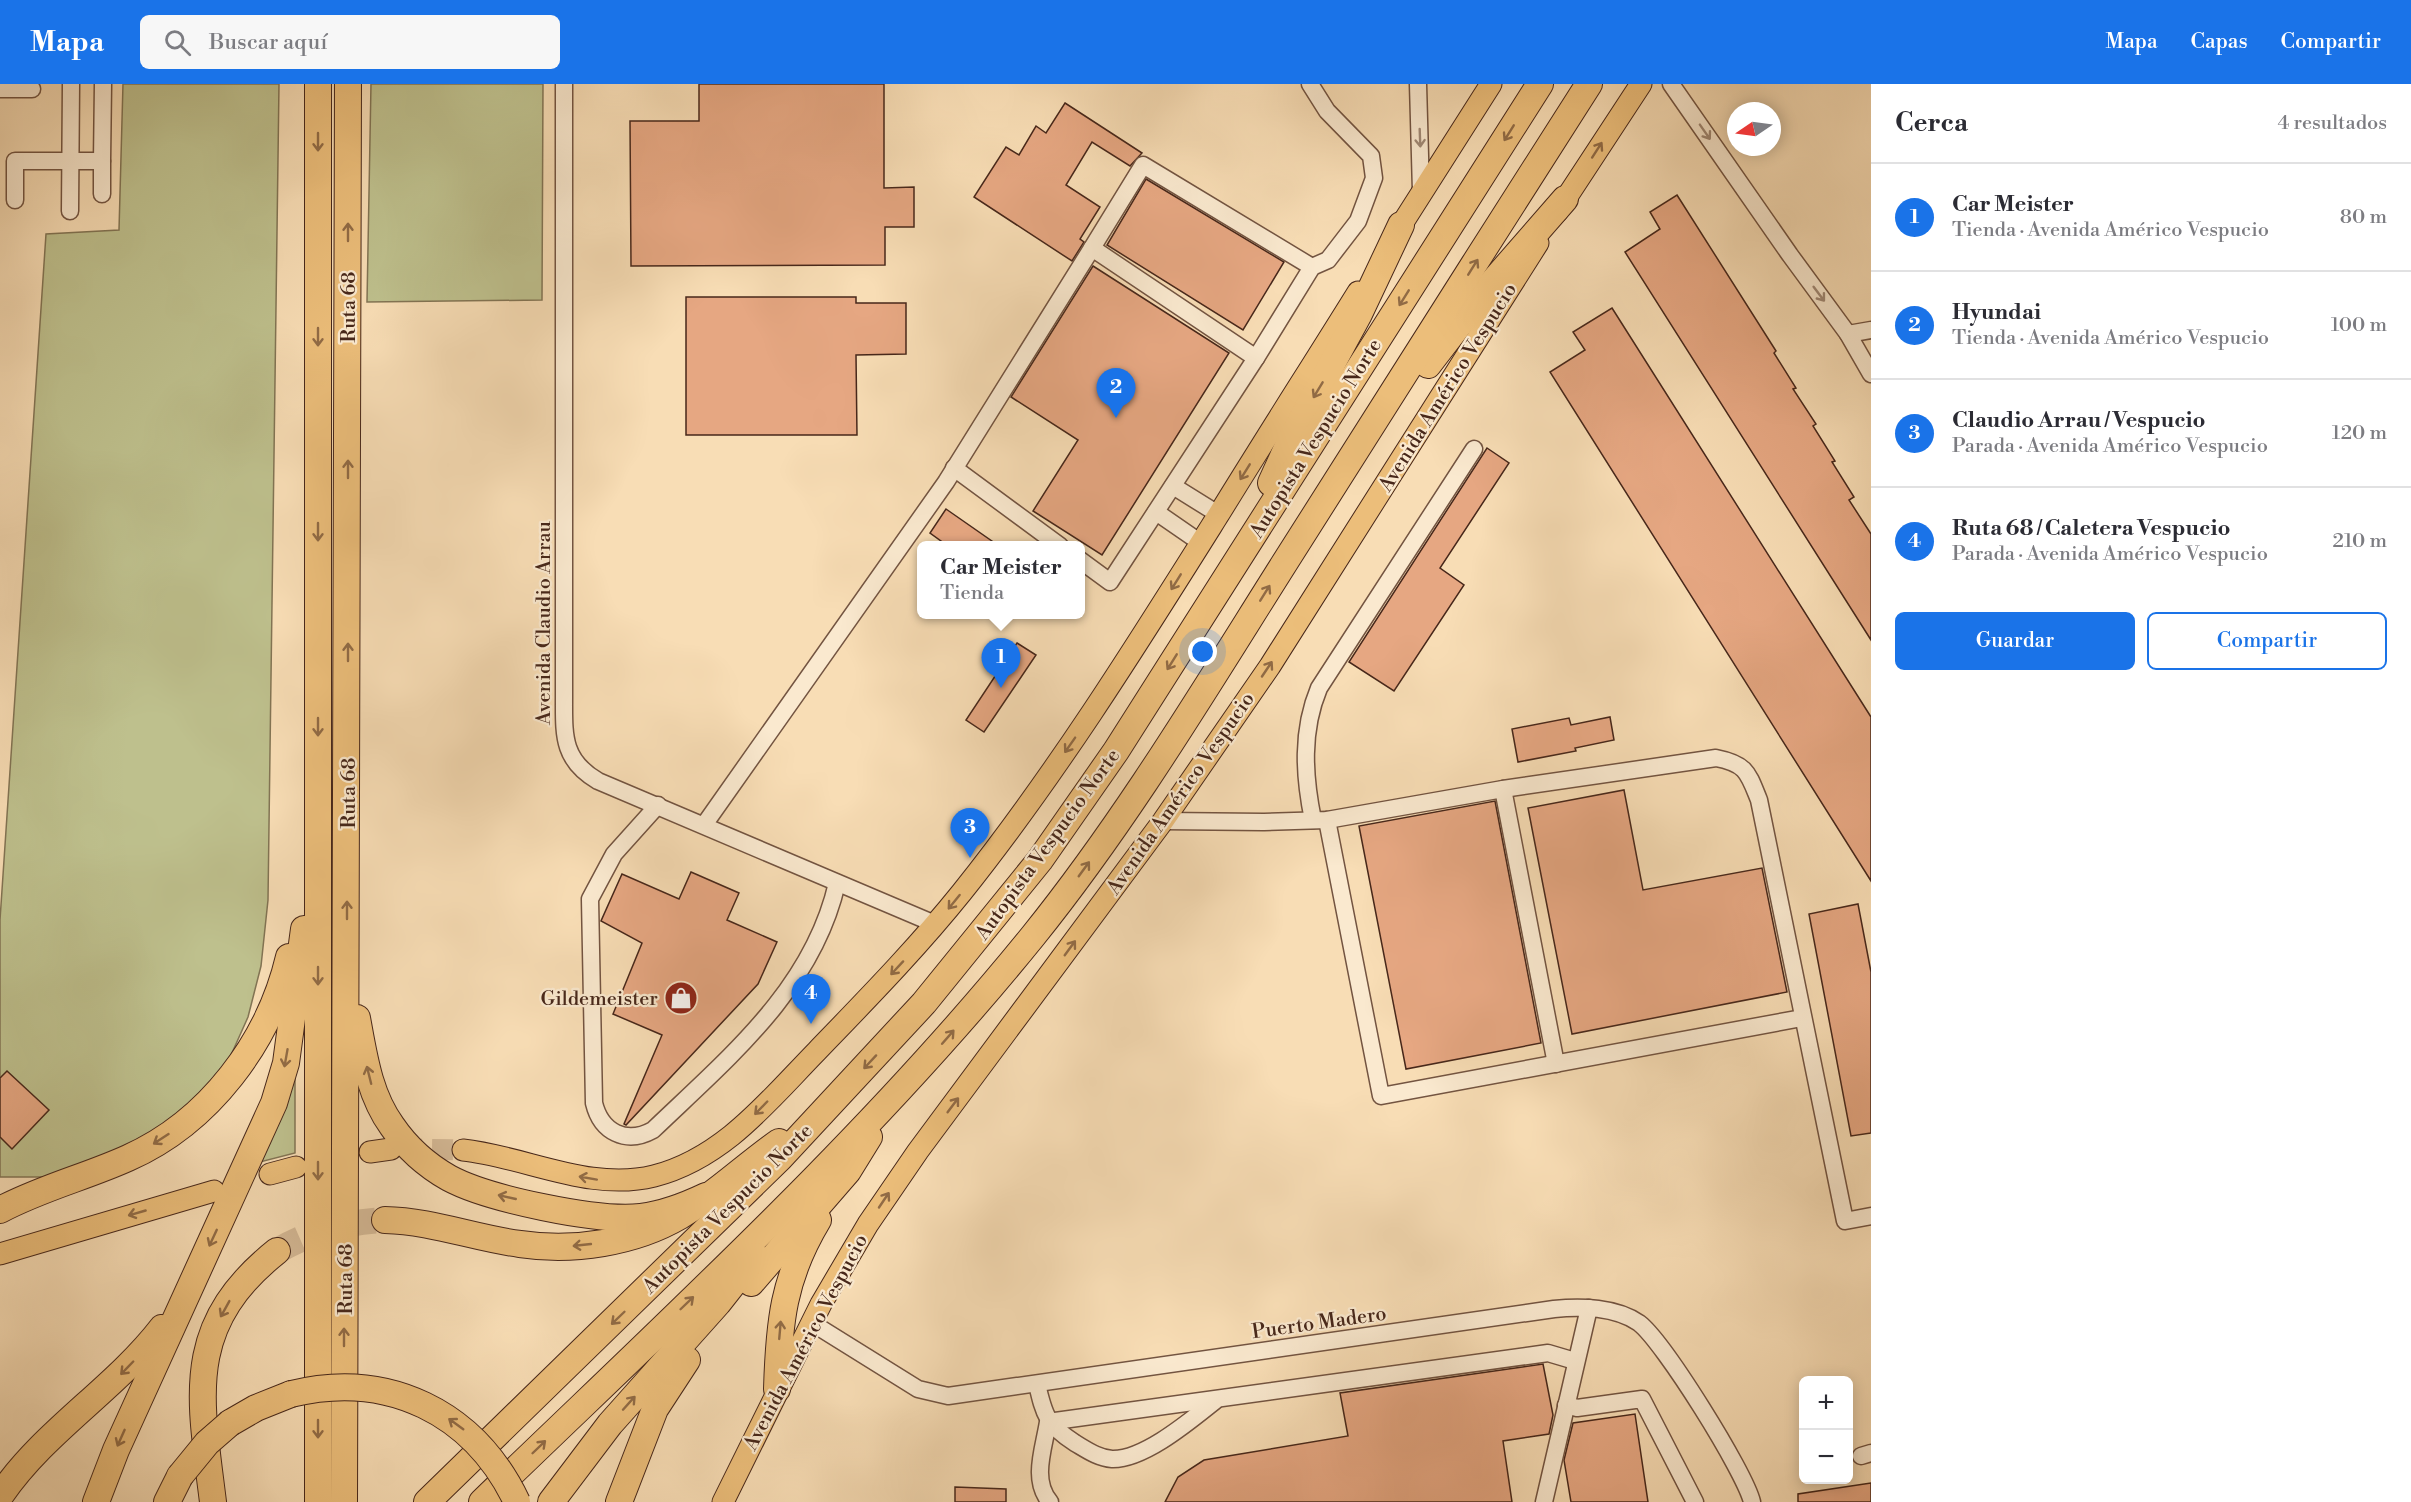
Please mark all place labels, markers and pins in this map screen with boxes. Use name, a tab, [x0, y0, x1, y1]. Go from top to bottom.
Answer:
pin: 2	[1096, 368, 1136, 418]
pin: 1	[982, 638, 1020, 688]
pin: 3	[950, 808, 990, 858]
pin: 4	[792, 974, 830, 1024]
shop icon: Gildemeister	[663, 980, 699, 1016]
place label: Gildemeister	[540, 987, 658, 1012]

